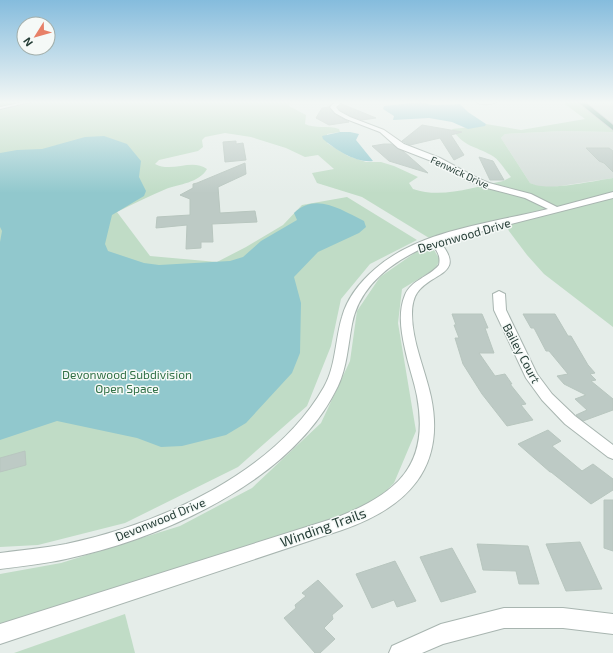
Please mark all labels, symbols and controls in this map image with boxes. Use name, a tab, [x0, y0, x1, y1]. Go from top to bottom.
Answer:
north arrow	[16, 16, 56, 56]
text: N	[20, 35, 35, 49]
street label: Fenwick Drive	[429, 153, 491, 191]
street label: Devonwood Drive	[416, 215, 512, 255]
street label: Bailey Court	[500, 321, 544, 386]
park label: Devonwood Subdivision Open Space	[62, 367, 192, 395]
street label: Devonwood Drive	[113, 495, 207, 543]
street label: Winding Trails	[278, 504, 368, 550]

